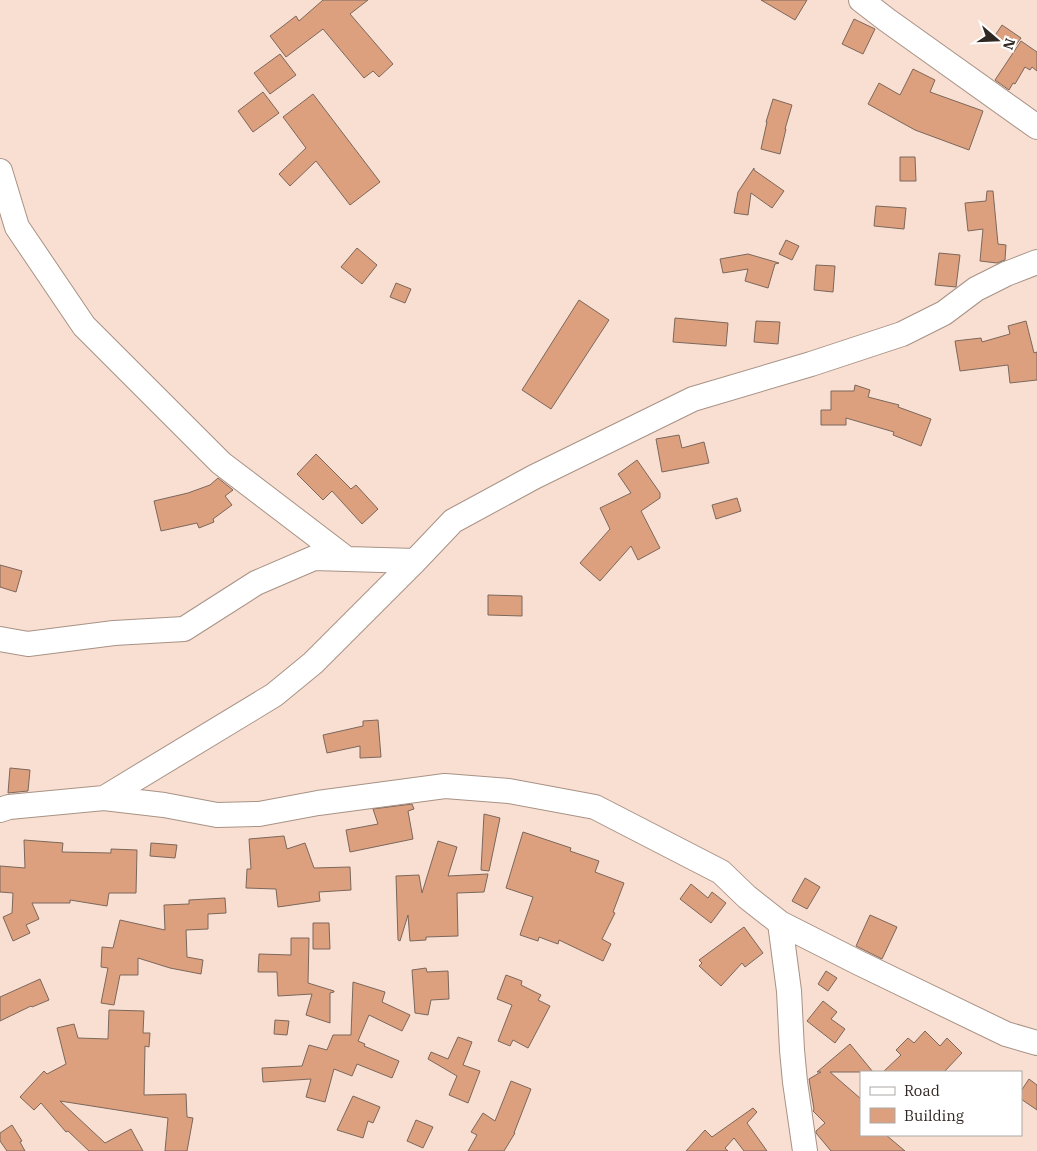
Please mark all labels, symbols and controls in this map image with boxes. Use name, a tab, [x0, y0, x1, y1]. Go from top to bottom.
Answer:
north arrow	[972, 15, 1022, 65]
text: N	[999, 36, 1020, 52]
legend	[860, 1071, 1022, 1136]
text: Road	[904, 1081, 940, 1100]
text: Building	[904, 1106, 964, 1125]

